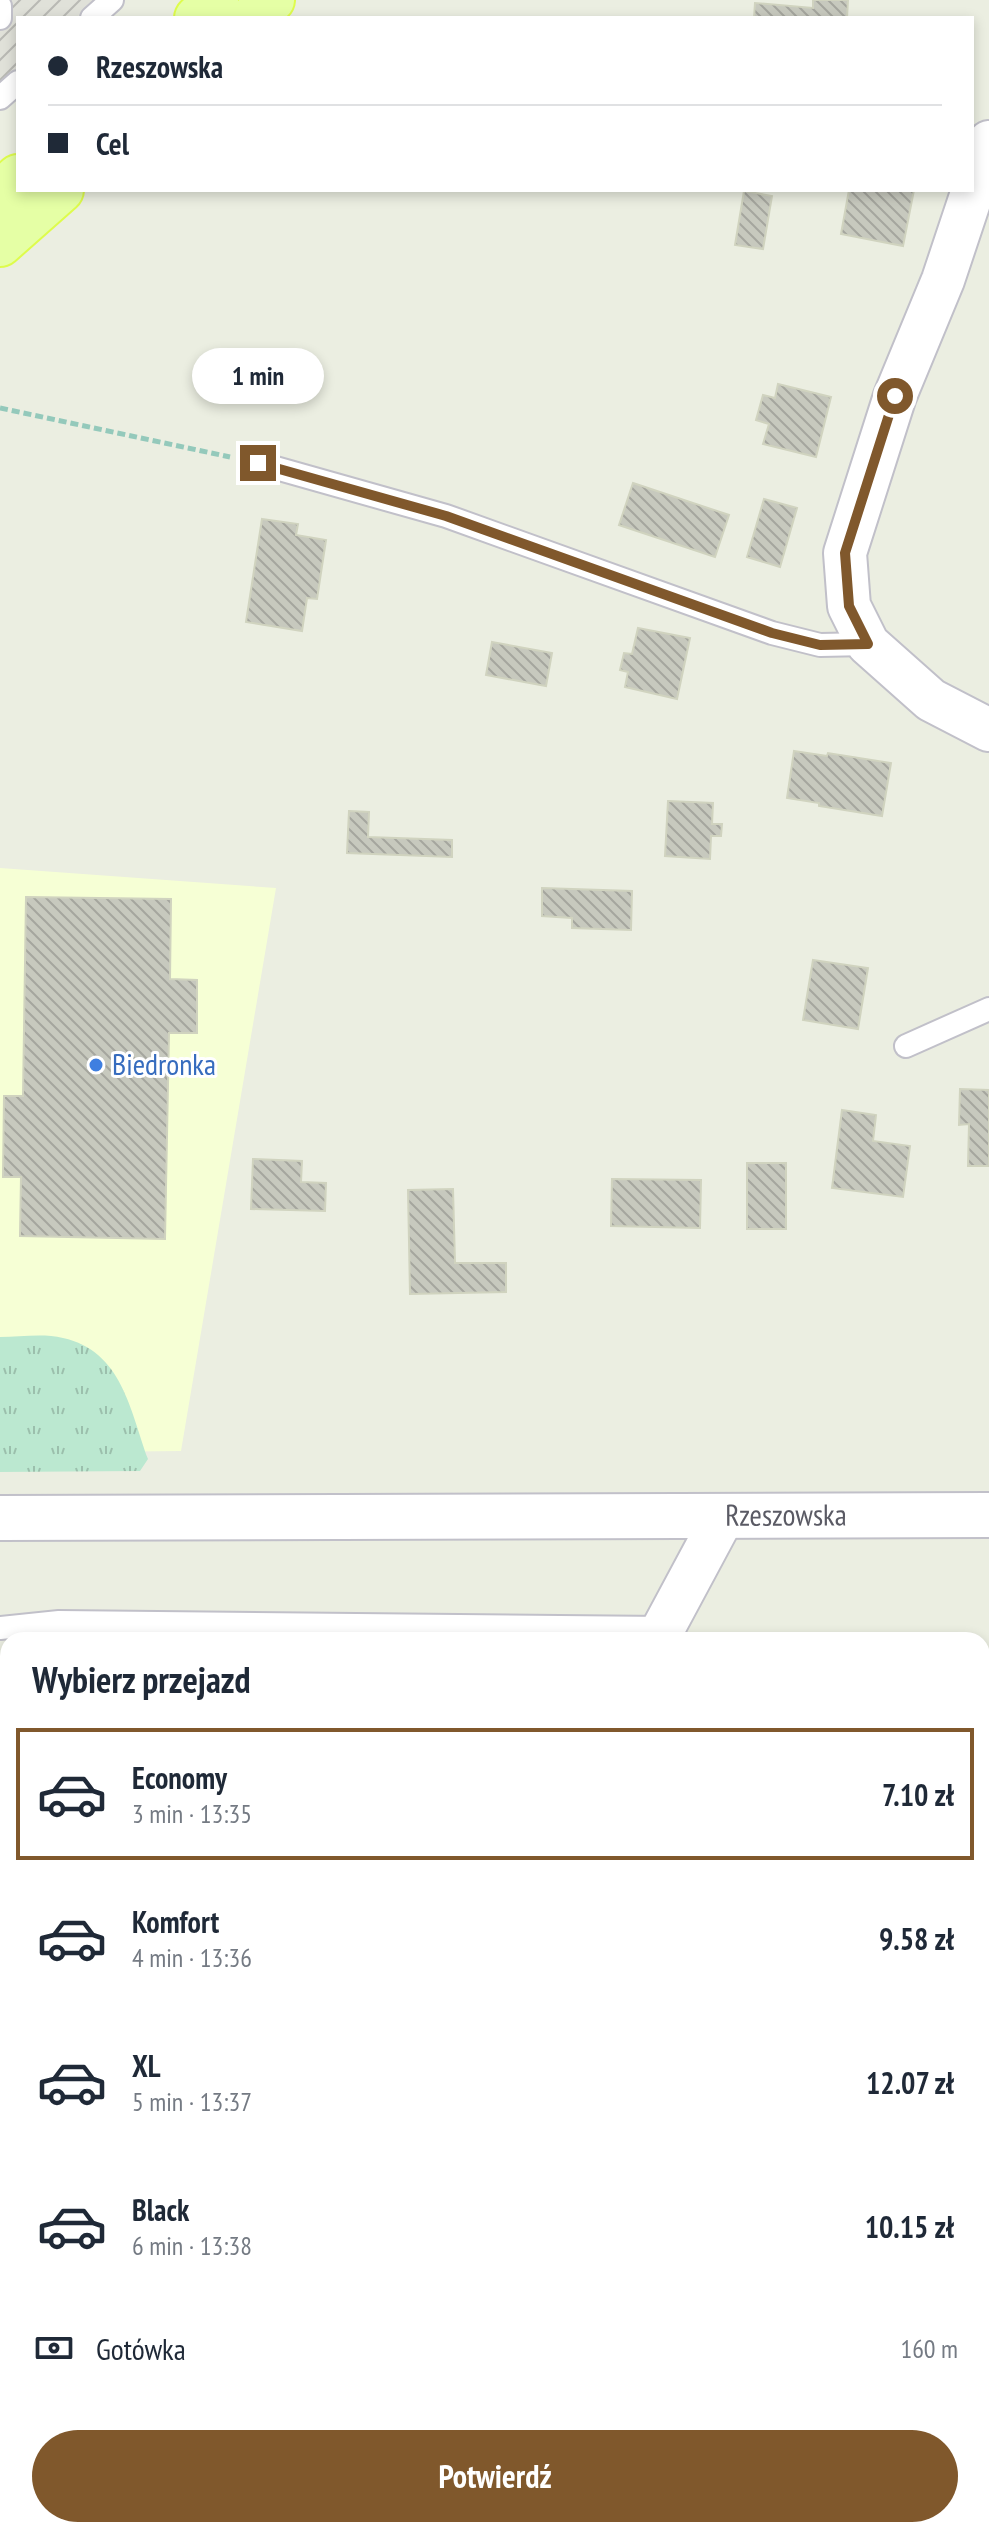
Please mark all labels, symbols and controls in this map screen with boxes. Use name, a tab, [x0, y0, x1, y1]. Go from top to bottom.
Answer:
text: Rzeszowska	[96, 47, 223, 86]
text: Cel	[96, 124, 129, 163]
callout: 1 min	[192, 347, 324, 403]
text: 1 min	[232, 359, 284, 392]
route start	[877, 378, 913, 414]
route end	[240, 445, 276, 481]
place label: Biedronka	[112, 1044, 216, 1083]
marker: Biedronka	[87, 1056, 105, 1074]
street label: Rzeszowska	[725, 1494, 847, 1534]
text: Wybierz przejazd	[32, 1656, 251, 1703]
icon: car	[36, 1758, 108, 1830]
text: Economy	[132, 1758, 227, 1797]
text: 7.10 zł	[882, 1775, 954, 1814]
text: 3 min · 13:35	[132, 1797, 252, 1830]
icon: car	[36, 1902, 108, 1974]
text: Komfort	[132, 1902, 219, 1941]
text: 9.58 zł	[879, 1919, 954, 1958]
text: 4 min · 13:36	[132, 1941, 252, 1974]
icon: car	[36, 2046, 108, 2118]
text: XL	[132, 2046, 161, 2085]
text: 12.07 zł	[866, 2063, 954, 2102]
text: 5 min · 13:37	[132, 2085, 252, 2118]
icon: car	[36, 2190, 108, 2262]
text: Black	[132, 2190, 189, 2229]
text: 10.15 zł	[865, 2207, 954, 2246]
text: 6 min · 13:38	[132, 2229, 252, 2262]
icon: cash	[32, 2326, 76, 2370]
text: Gotówka	[96, 2329, 186, 2368]
text: 160 m	[900, 2332, 958, 2365]
button: Potwierdź	[32, 2430, 958, 2522]

